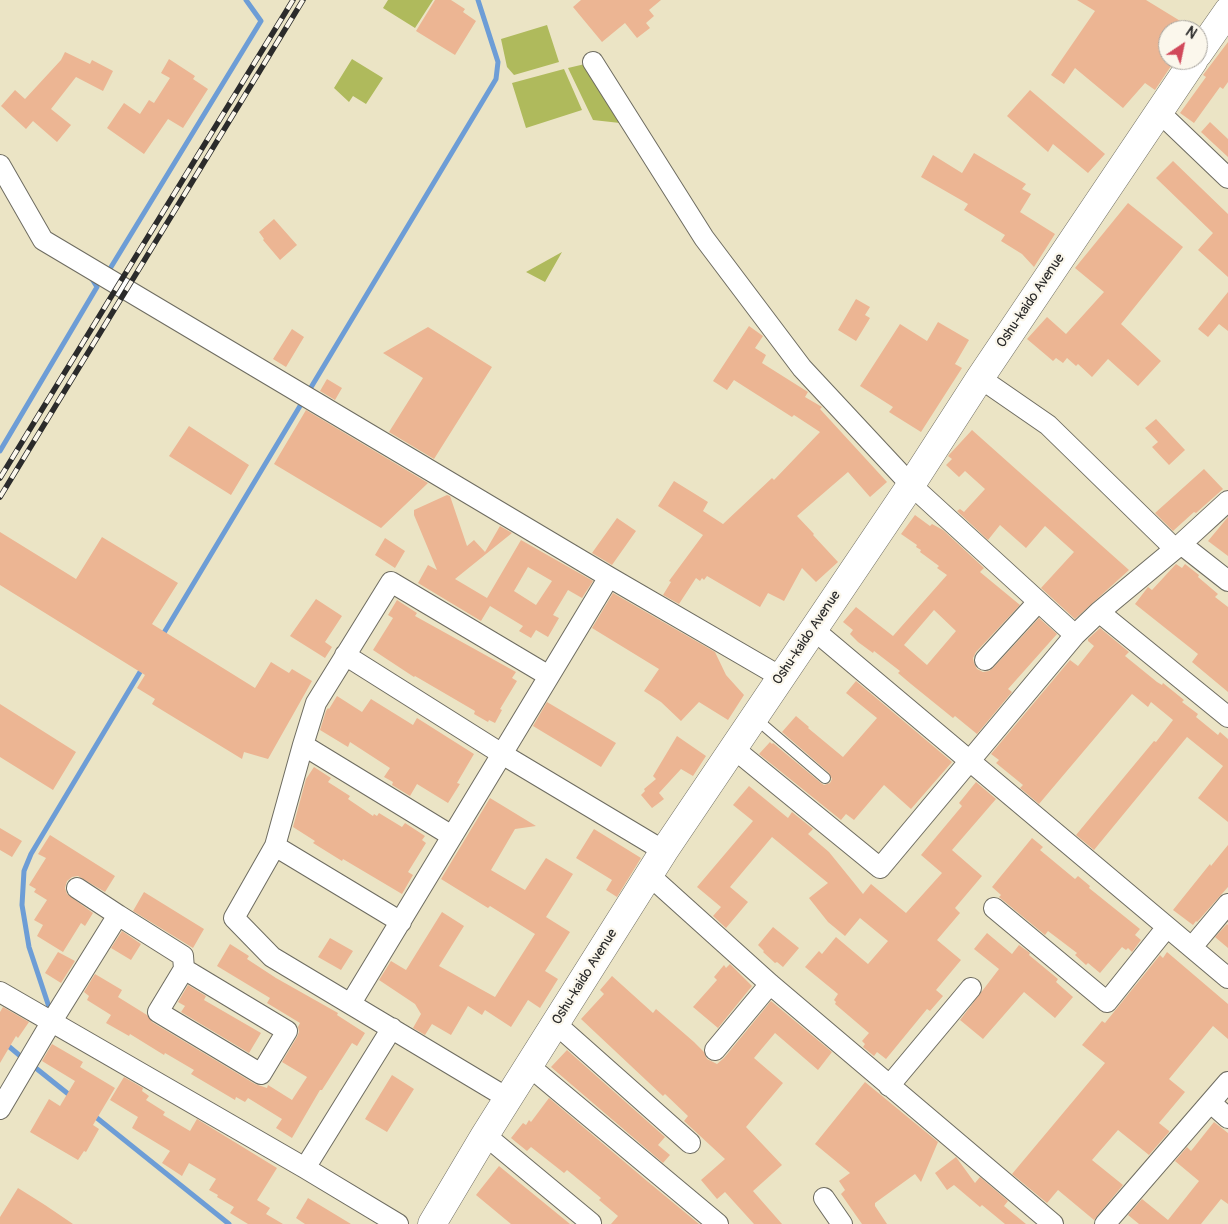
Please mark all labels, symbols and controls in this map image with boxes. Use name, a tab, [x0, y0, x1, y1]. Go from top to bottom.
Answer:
north arrow	[1158, 20, 1208, 70]
text: N	[1182, 23, 1200, 43]
street label: Oshu-kaido Avenue	[993, 251, 1069, 351]
street label: Oshu-kaido Avenue	[769, 588, 845, 688]
street label: Oshu-kaido Avenue	[549, 926, 621, 1028]

